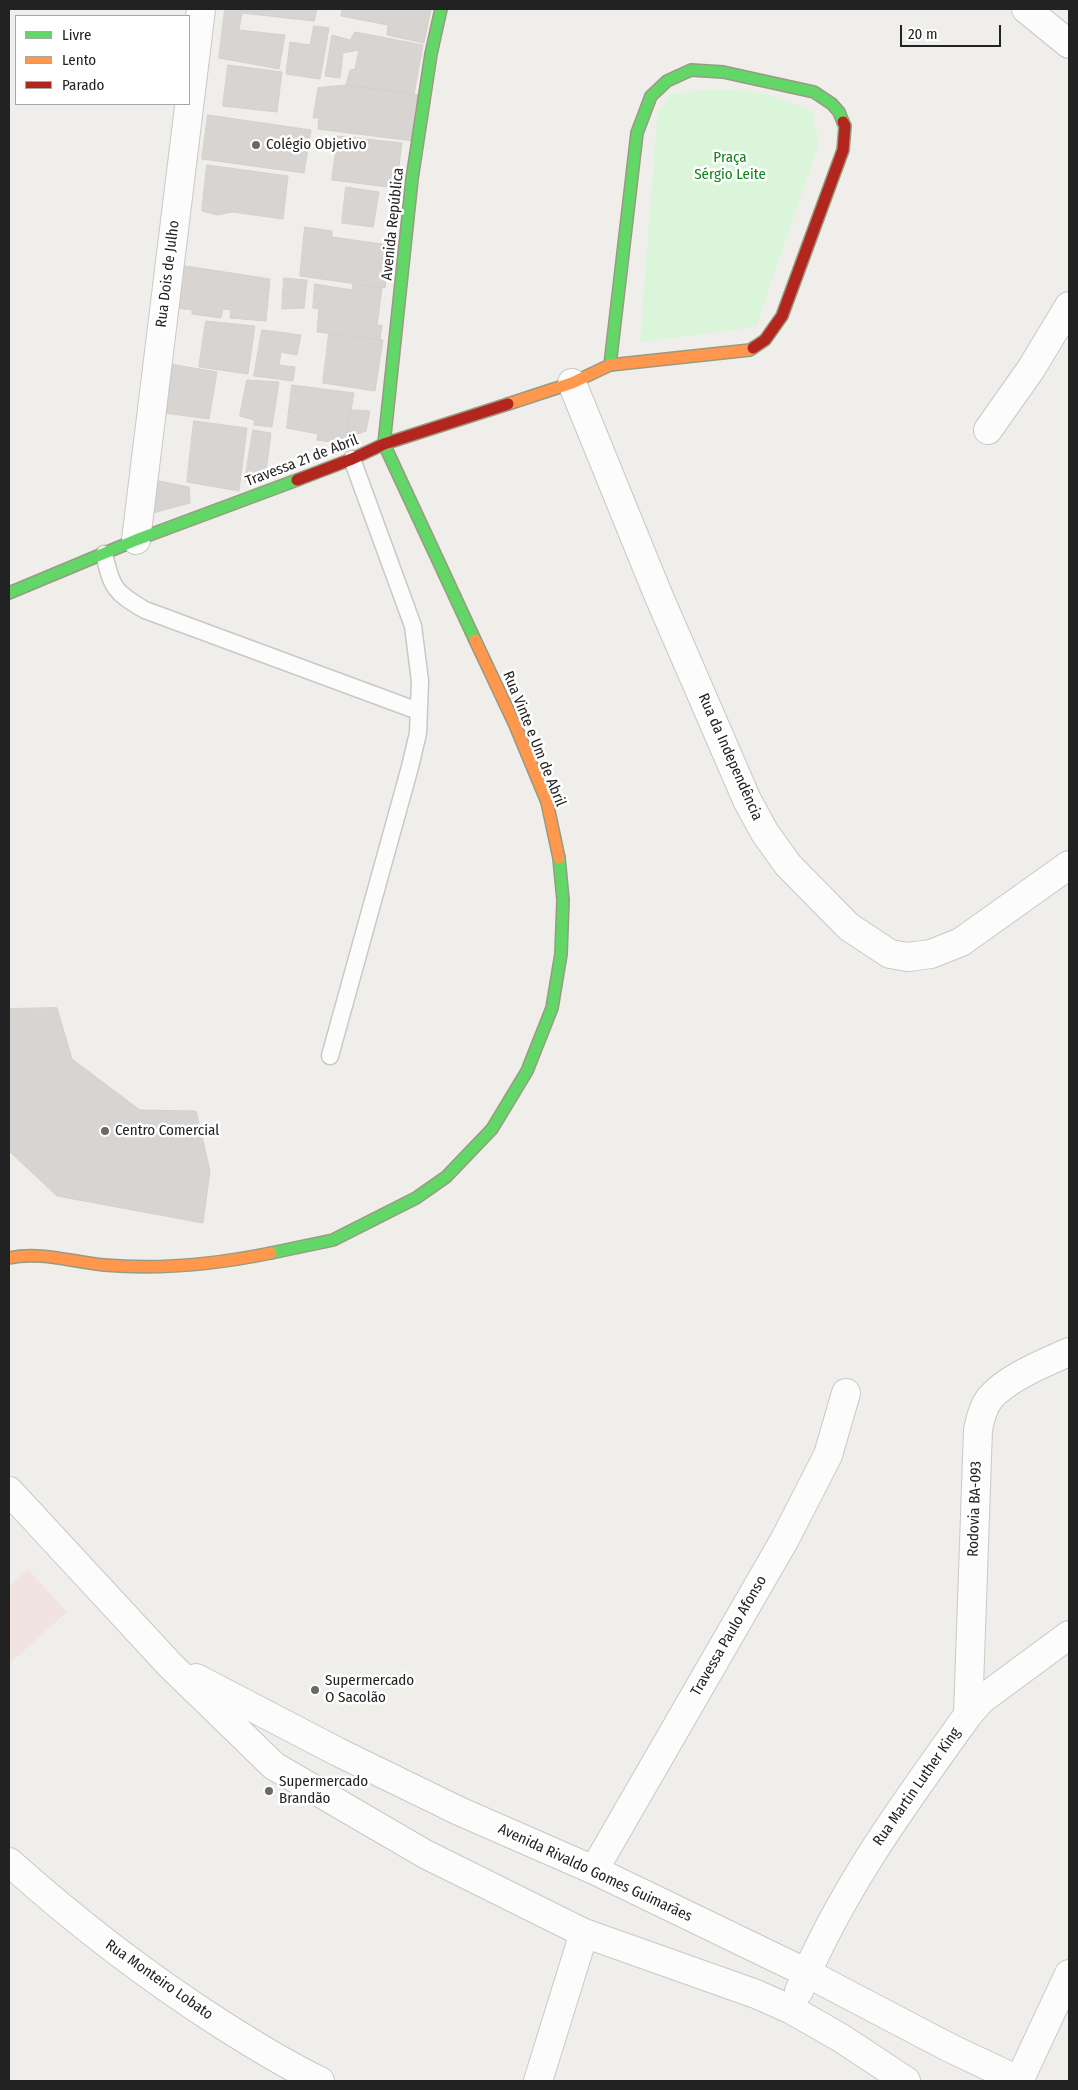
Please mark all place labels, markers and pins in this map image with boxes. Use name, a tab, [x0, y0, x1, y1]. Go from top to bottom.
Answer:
place label: Colégio Objetivo	[266, 136, 367, 154]
marker: Colégio Objetivo	[250, 139, 262, 151]
place label: Centro Comercial	[115, 1122, 219, 1140]
marker: Centro Comercial	[99, 1125, 111, 1137]
place label: Supermercado O Sacolão	[325, 1672, 414, 1707]
marker: Supermercado O Sacolão	[309, 1684, 321, 1696]
place label: Supermercado Brandão	[279, 1773, 368, 1808]
marker: Supermercado Brandão	[263, 1785, 275, 1797]

